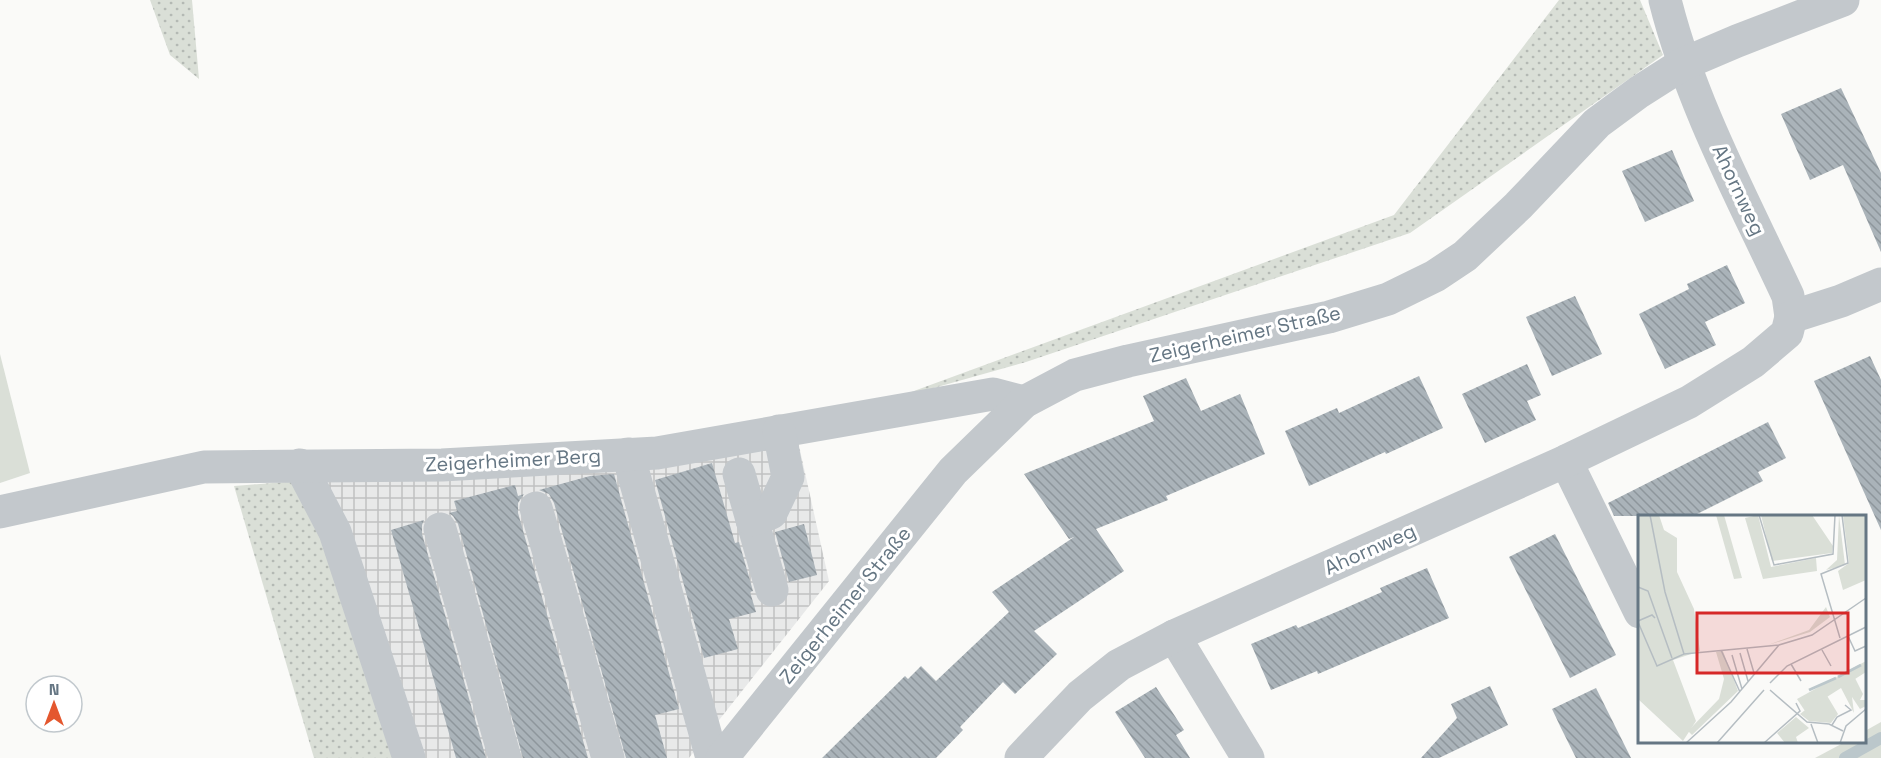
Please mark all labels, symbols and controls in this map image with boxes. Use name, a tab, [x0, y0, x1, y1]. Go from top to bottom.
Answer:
street label: Ahornweg	[1707, 140, 1771, 240]
street label: Zeigerheimer Straße	[1147, 299, 1343, 369]
street label: Zeigerheimer Berg	[424, 442, 602, 478]
inset map	[1638, 515, 1866, 743]
street label: Ahornweg	[1320, 517, 1420, 581]
street label: Zeigerheimer Straße	[773, 521, 917, 689]
north arrow	[24, 674, 84, 734]
text: N	[49, 679, 59, 700]

